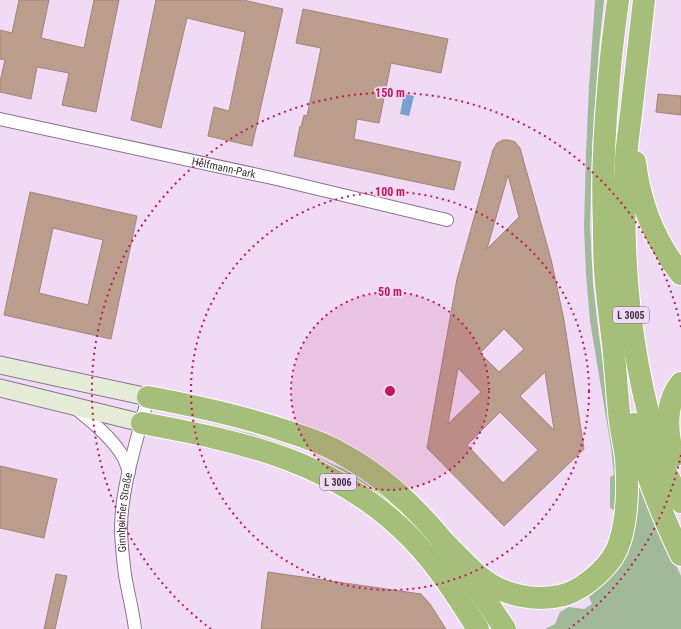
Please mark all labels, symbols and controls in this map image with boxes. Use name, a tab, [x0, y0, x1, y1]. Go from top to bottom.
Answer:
text: 150 m	[375, 86, 405, 100]
street label: Helfmann-Park	[191, 155, 257, 181]
text: 100 m	[375, 185, 405, 199]
text: 50 m	[378, 285, 402, 299]
road number: L 3005	[613, 307, 649, 323]
centre of rings	[383, 384, 397, 398]
street label: Ginnheimer Straße	[115, 471, 135, 553]
road number: L 3006	[320, 474, 356, 490]

